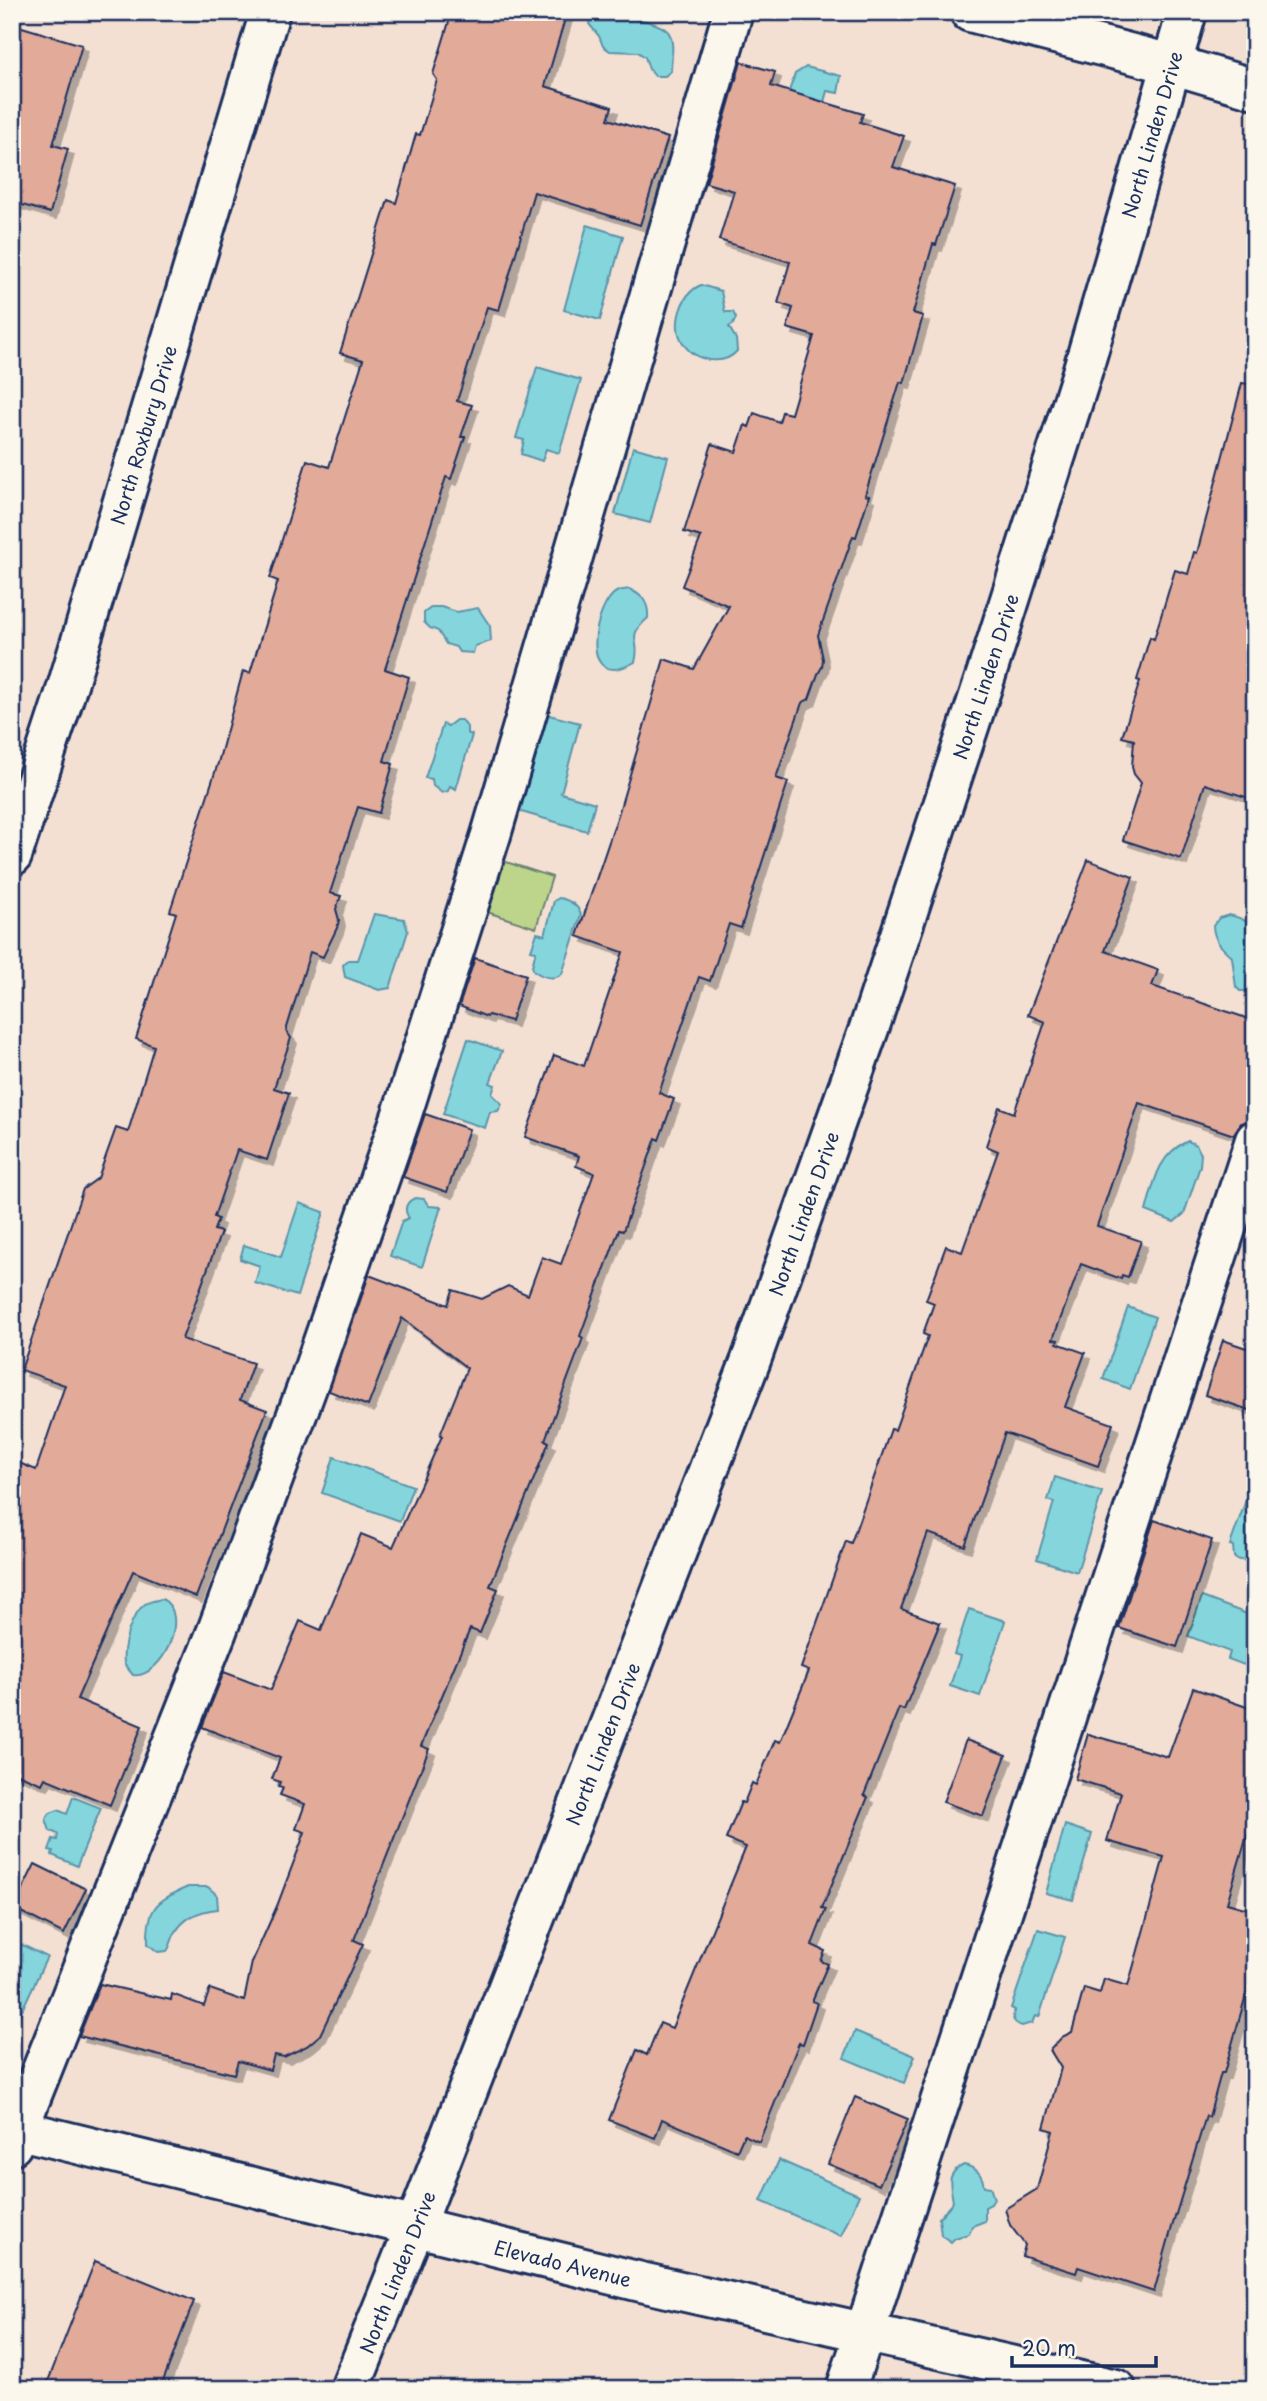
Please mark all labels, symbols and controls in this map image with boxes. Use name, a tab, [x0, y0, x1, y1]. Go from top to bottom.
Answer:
street label: North Linden Drive	[1114, 48, 1189, 221]
street label: North Roxbury Drive	[103, 342, 183, 528]
street label: North Linden Drive	[945, 590, 1025, 763]
street label: North Linden Drive	[761, 1127, 845, 1299]
street label: North Linden Drive	[558, 1658, 647, 1829]
street label: North Linden Drive	[352, 2187, 442, 2357]
street label: Elevado Avenue	[491, 2233, 634, 2293]
scale bar	[1012, 2324, 1155, 2368]
text: 20 m	[1022, 2331, 1076, 2363]

